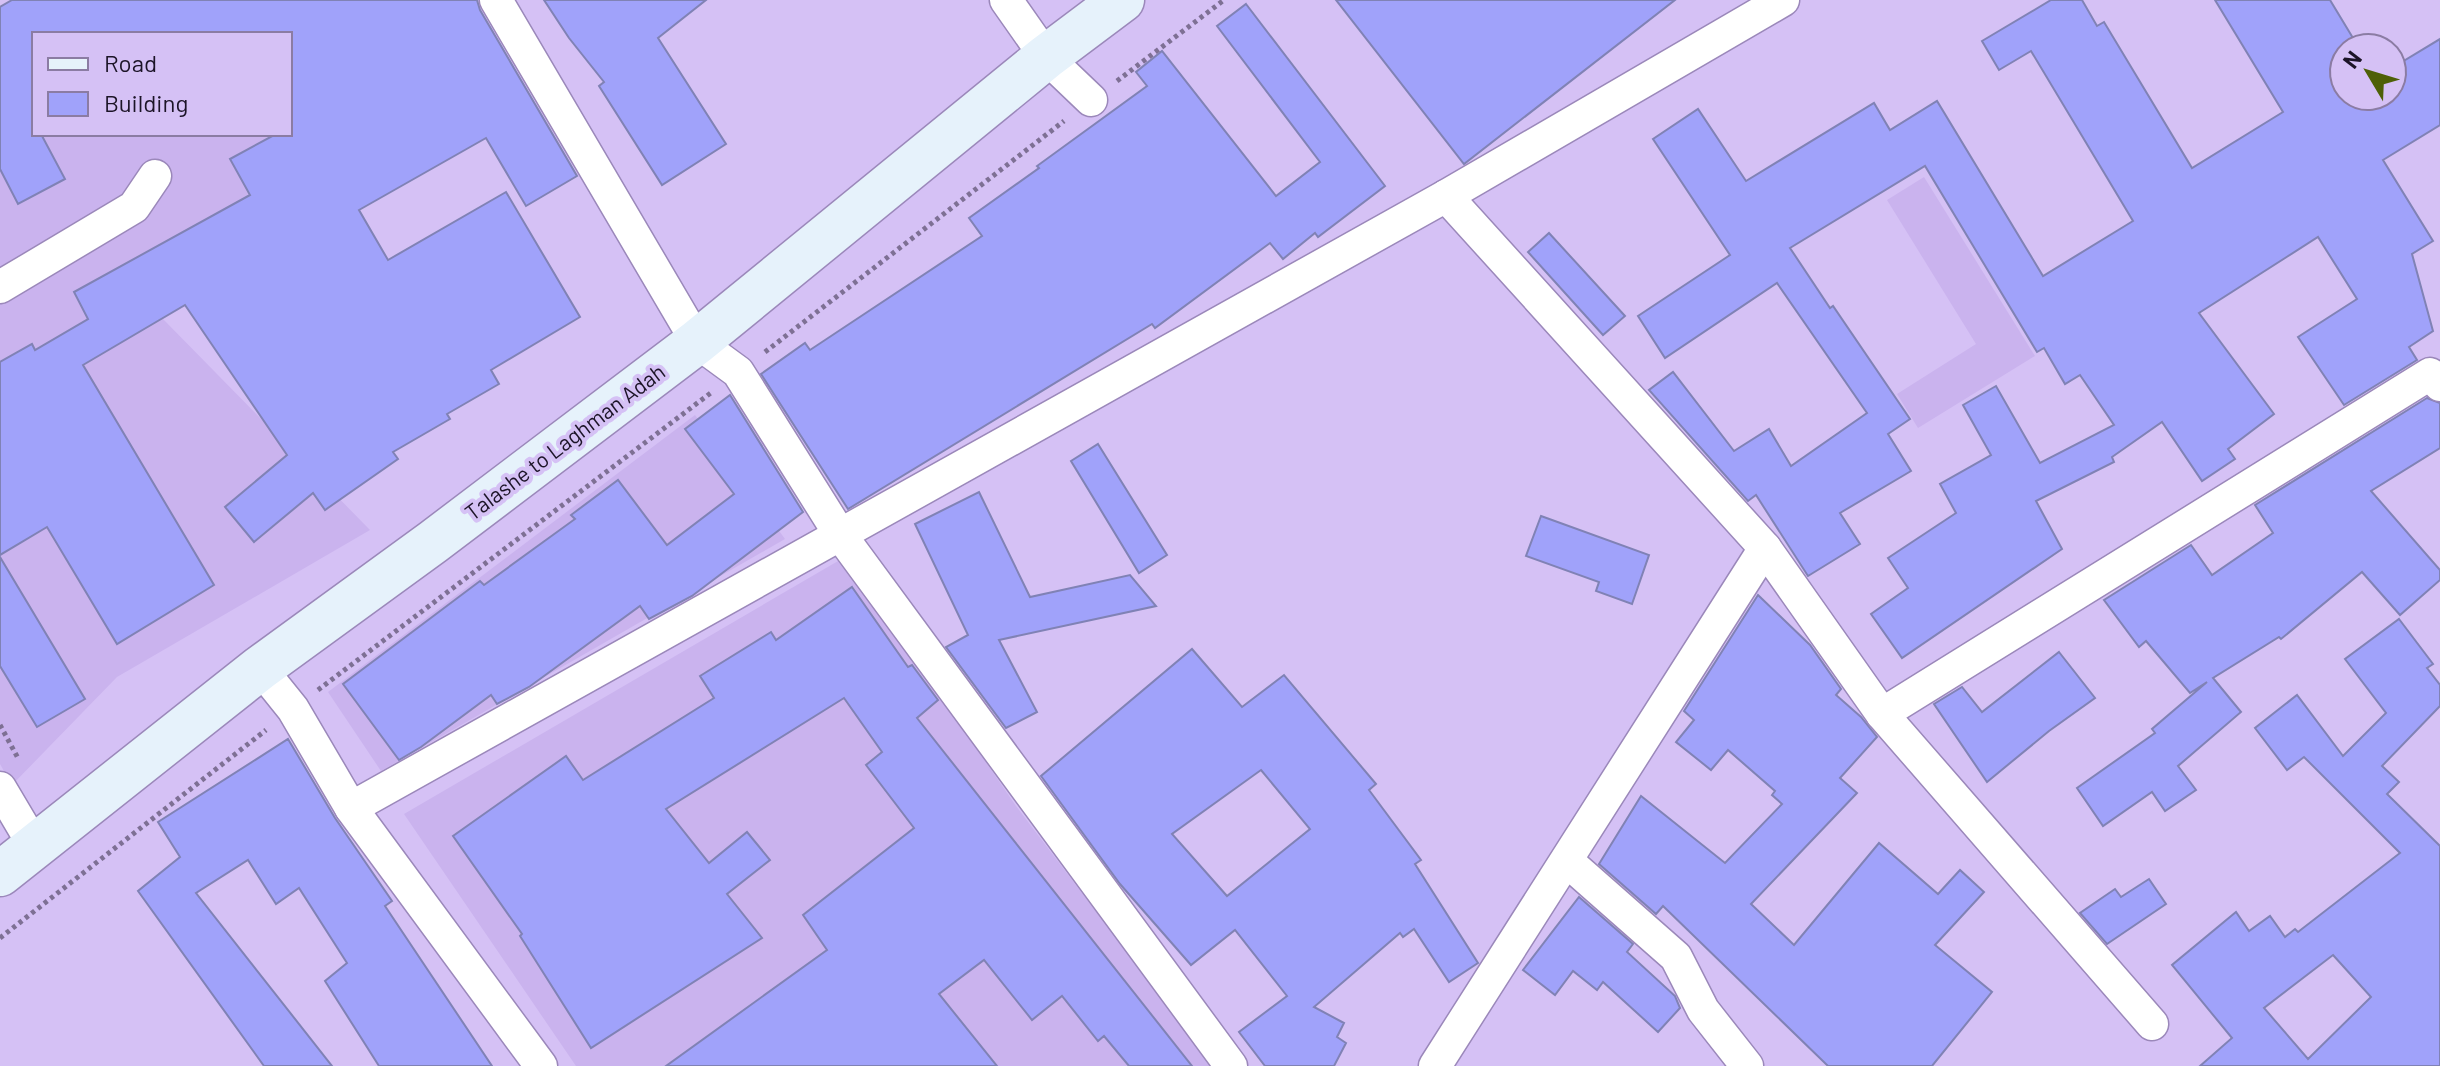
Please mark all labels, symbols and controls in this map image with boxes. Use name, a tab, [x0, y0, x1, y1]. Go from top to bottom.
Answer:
legend	[32, 32, 292, 136]
north arrow	[2328, 32, 2408, 112]
text: N	[2337, 45, 2366, 73]
text: Road	[104, 48, 157, 77]
text: Building	[104, 88, 188, 117]
street label: Talashe to Laghman Adah	[459, 358, 669, 525]

